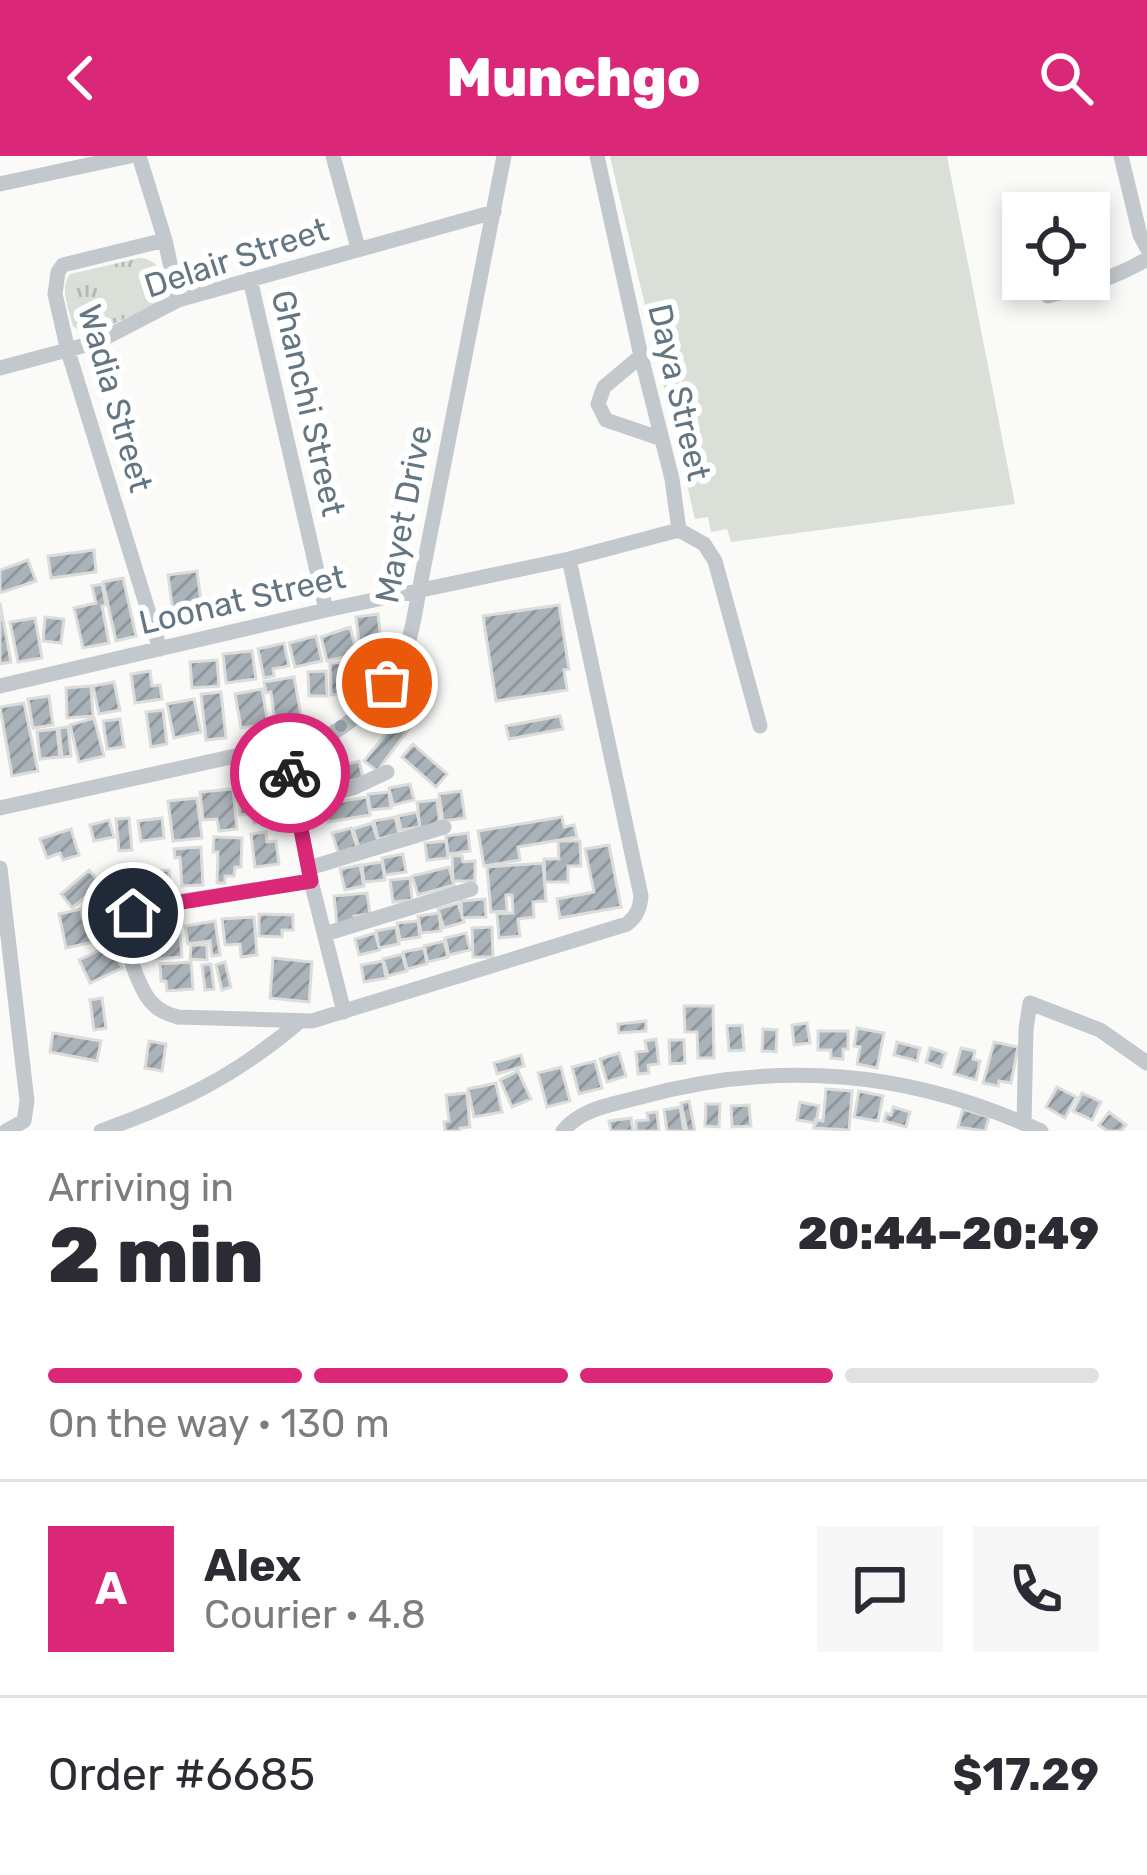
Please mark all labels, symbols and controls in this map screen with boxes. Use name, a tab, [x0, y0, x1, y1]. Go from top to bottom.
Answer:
icon: back	[48, 45, 114, 111]
icon: search	[1033, 45, 1099, 111]
text: Munchgo	[446, 46, 701, 110]
map controls	[1002, 192, 1110, 300]
button: locate	[1002, 192, 1110, 300]
street label: Delair Street	[139, 209, 333, 305]
street label: Ghanchi Street	[264, 286, 353, 520]
street label: Wadia Street	[70, 300, 161, 496]
street label: Daya Street	[640, 300, 719, 484]
street label: Mayet Drive	[367, 422, 440, 606]
street label: Loonat Street	[135, 557, 349, 642]
pin	[336, 632, 438, 734]
icon: bag	[354, 650, 420, 716]
courier	[230, 713, 350, 833]
icon: bike	[257, 740, 323, 806]
pin	[82, 862, 184, 964]
icon: home	[100, 880, 166, 946]
text: Arriving in	[48, 1165, 234, 1211]
text: 20:44–20:49	[798, 1207, 1099, 1260]
text: 2 min	[48, 1209, 264, 1302]
text: On the way · 130 m	[48, 1401, 390, 1447]
button: chat	[817, 1526, 943, 1652]
button: phone	[973, 1526, 1099, 1652]
text: Alex	[204, 1539, 302, 1592]
text: A	[95, 1562, 127, 1615]
text: Courier · 4.8	[204, 1592, 426, 1638]
text: Order #6685	[48, 1748, 315, 1801]
text: $17.29	[952, 1748, 1099, 1801]

